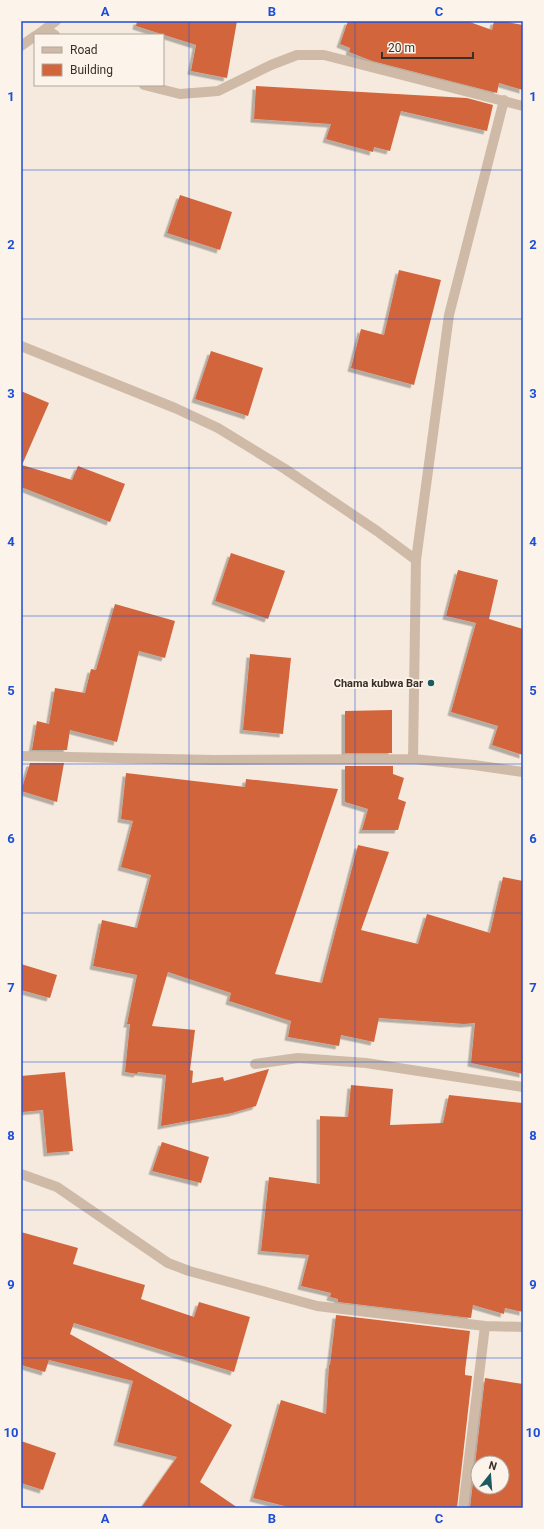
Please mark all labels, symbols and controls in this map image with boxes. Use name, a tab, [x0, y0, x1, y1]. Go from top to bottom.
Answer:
text: A	[101, 4, 110, 19]
text: B	[268, 4, 276, 19]
text: C	[435, 4, 444, 19]
legend	[34, 34, 164, 86]
scale bar	[382, 34, 473, 60]
text: 20 m	[388, 41, 415, 55]
text: Road	[70, 43, 98, 57]
text: Building	[70, 63, 113, 77]
text: 1	[7, 89, 15, 104]
text: 1	[529, 89, 537, 104]
text: 2	[7, 237, 15, 252]
text: 2	[529, 237, 537, 252]
text: 3	[7, 386, 15, 401]
text: 3	[529, 386, 537, 401]
text: 4	[7, 534, 15, 549]
text: 4	[529, 534, 537, 549]
place label: Chama kubwa Bar	[334, 677, 423, 690]
marker: Chama kubwa Bar	[426, 678, 436, 688]
text: 5	[7, 683, 15, 698]
text: 5	[529, 683, 537, 698]
text: 6	[7, 831, 15, 846]
text: 6	[529, 831, 537, 846]
text: 7	[7, 980, 15, 995]
text: 7	[529, 980, 537, 995]
text: 8	[7, 1128, 15, 1143]
text: 8	[529, 1128, 537, 1143]
text: 9	[7, 1277, 15, 1292]
text: 9	[529, 1277, 537, 1292]
text: 10	[4, 1425, 18, 1440]
text: 10	[526, 1425, 540, 1440]
north arrow	[470, 1455, 510, 1495]
text: N	[487, 1459, 499, 1473]
text: A	[101, 1511, 110, 1526]
text: B	[268, 1511, 276, 1526]
text: C	[435, 1511, 444, 1526]

